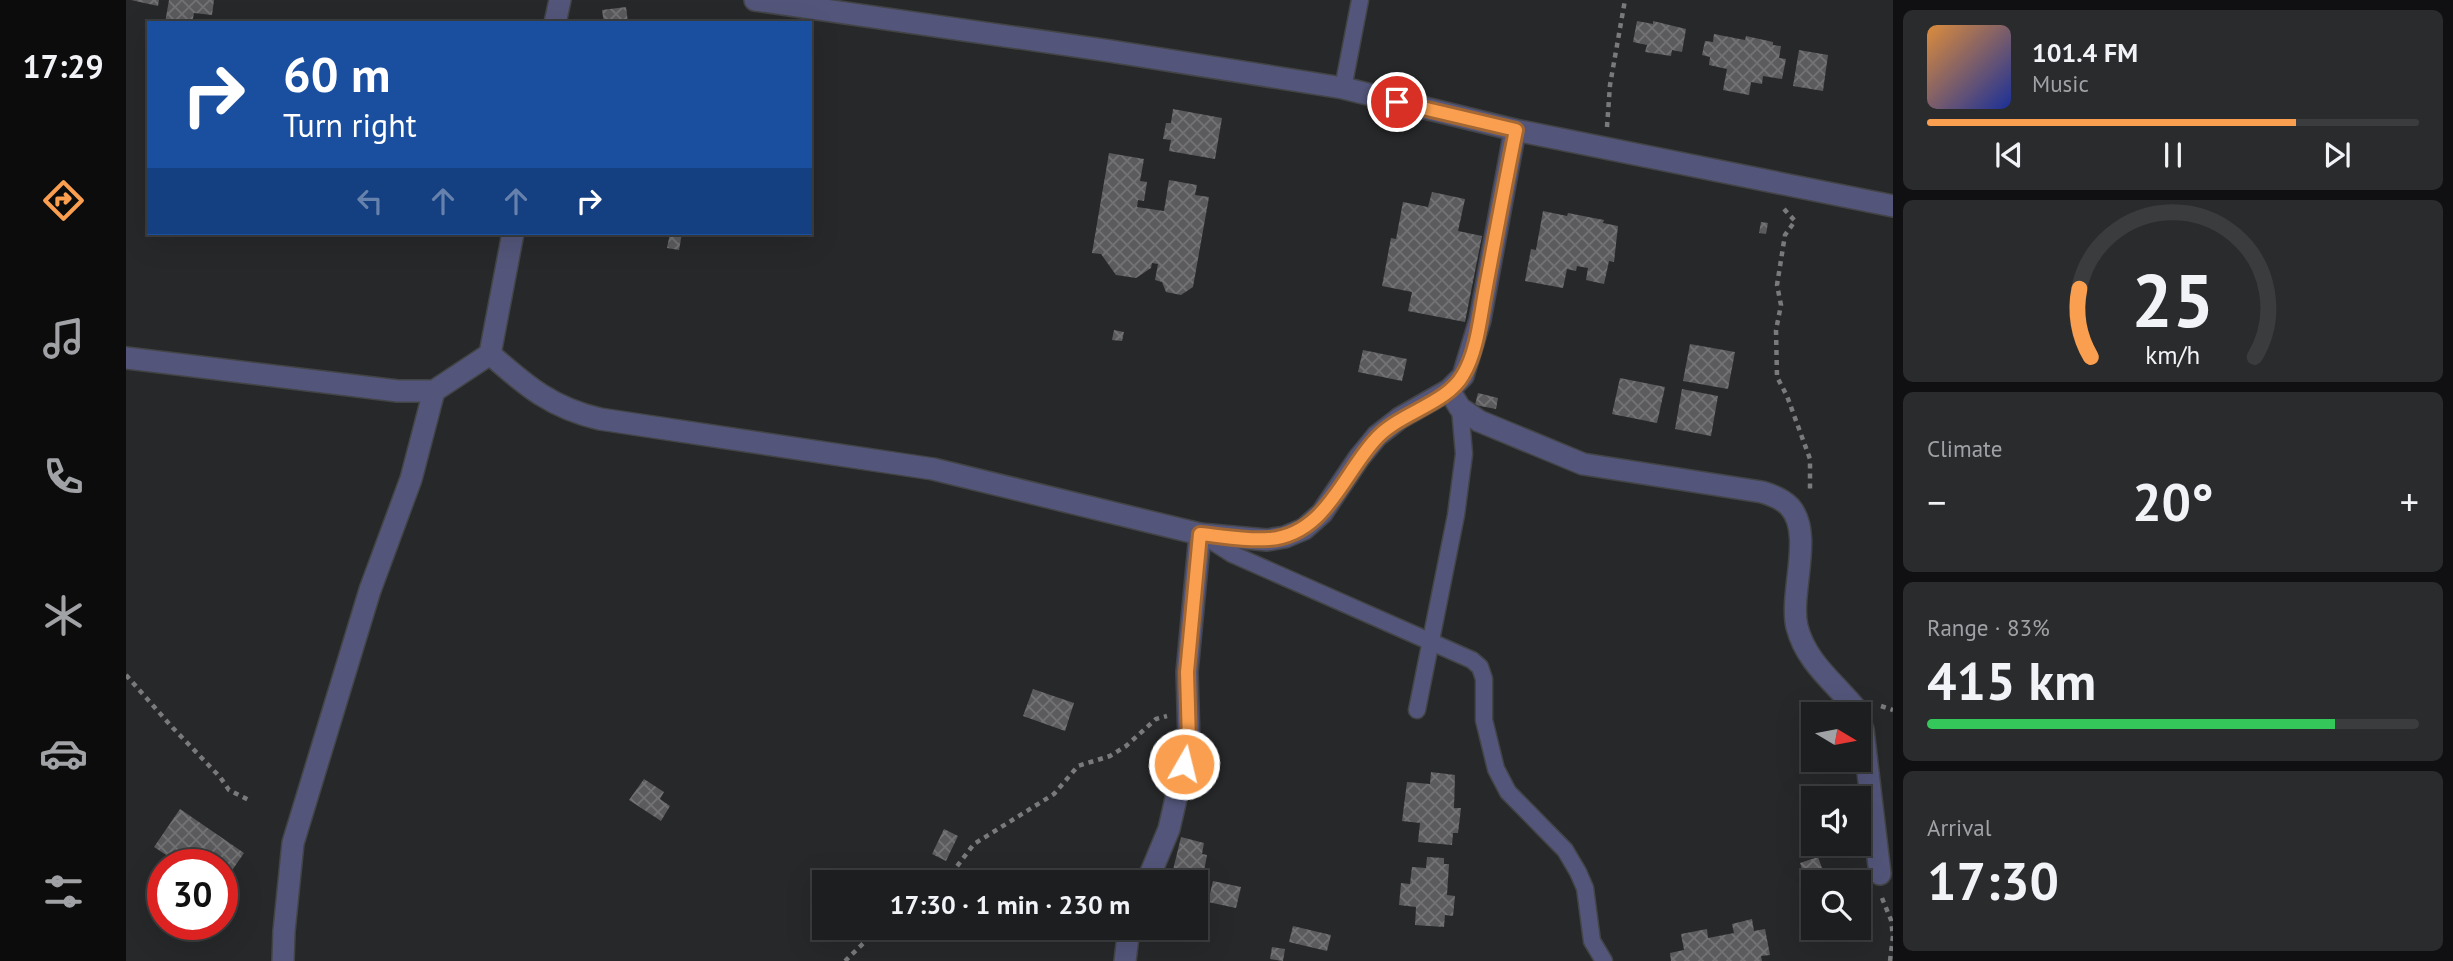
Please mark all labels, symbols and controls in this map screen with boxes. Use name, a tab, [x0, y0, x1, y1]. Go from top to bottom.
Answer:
text: 101.4 FM	[2032, 36, 2138, 69]
text: 60 m	[283, 42, 390, 106]
text: 17:29	[22, 45, 104, 87]
icon: right	[168, 49, 259, 140]
text: Music	[2032, 69, 2089, 98]
pin	[1367, 72, 1427, 132]
icon: arrive	[1378, 83, 1416, 121]
text: Turn right	[283, 104, 417, 146]
icon: previous	[1990, 136, 2028, 174]
icon: pause	[2154, 136, 2192, 174]
icon: next	[2318, 136, 2356, 174]
icon: directions	[39, 176, 88, 225]
icon: left	[351, 182, 389, 220]
icon: ahead	[424, 182, 462, 220]
icon: ahead	[497, 182, 535, 220]
icon: right	[570, 182, 608, 220]
text: 25	[2132, 253, 2214, 347]
icon: music	[39, 314, 88, 363]
text: km/h	[2146, 339, 2200, 371]
text: Climate	[1927, 434, 2002, 463]
icon: phone	[39, 452, 88, 501]
text: 20°	[2132, 468, 2214, 535]
text: −	[1927, 477, 1946, 526]
text: +	[2400, 477, 2419, 526]
icon: climate	[39, 591, 88, 640]
text: Range · 83%	[1927, 613, 2050, 642]
text: 415 km	[1927, 647, 2096, 714]
north arrow	[1801, 702, 1871, 772]
map controls	[1801, 702, 1871, 940]
position arrow	[1147, 727, 1221, 801]
icon: car	[39, 729, 88, 778]
button: sound	[1801, 786, 1871, 856]
text: Arrival	[1927, 813, 1991, 842]
text: 17:30	[1927, 847, 2059, 914]
speed limit sign: 30	[147, 849, 238, 940]
icon: filters	[39, 867, 88, 916]
button: search	[1801, 870, 1871, 940]
text: 17:30 · 1 min · 230 m	[890, 888, 1130, 921]

